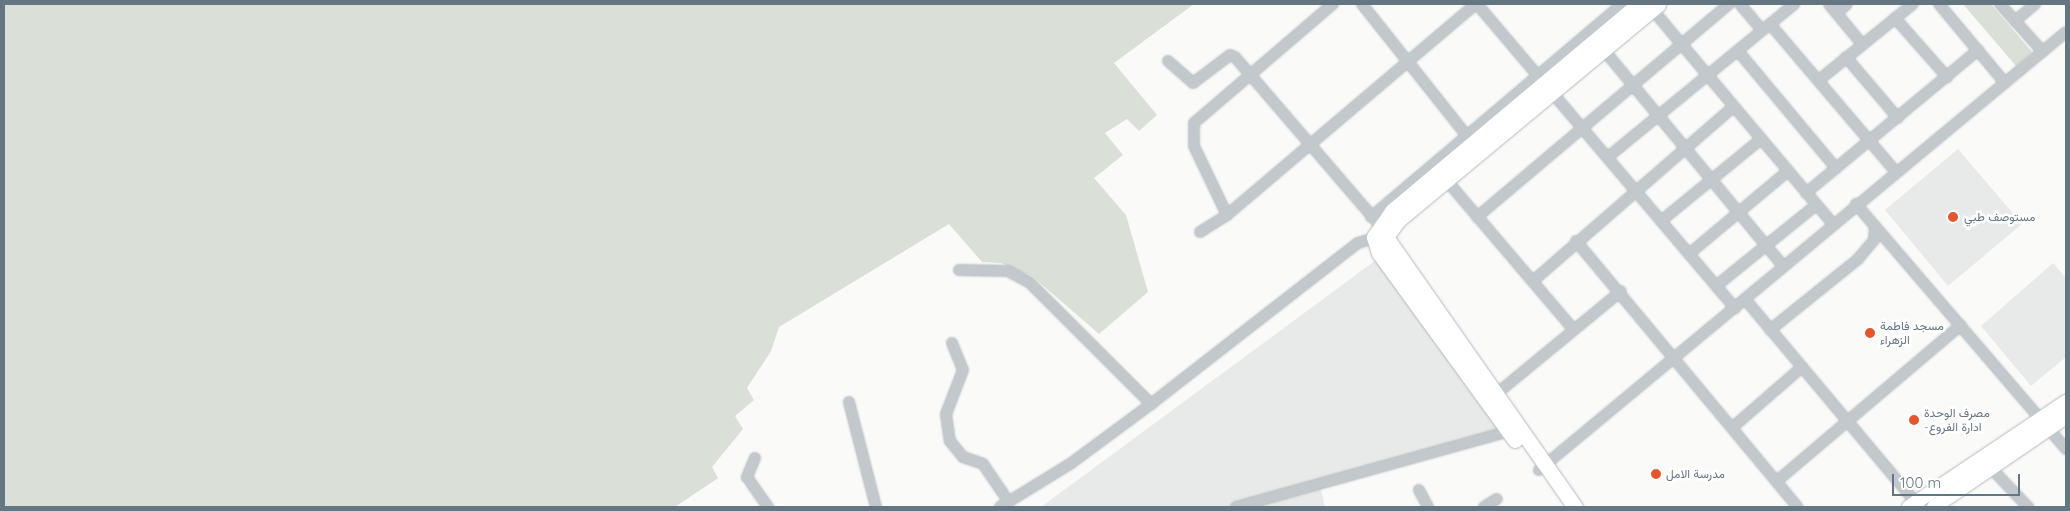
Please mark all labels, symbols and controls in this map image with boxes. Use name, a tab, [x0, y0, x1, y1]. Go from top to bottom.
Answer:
marker: مستوصف طبي	[1946, 210, 1960, 224]
place label: مستوصف طبي	[1964, 210, 2036, 224]
place label: مسجد فاطمة الزهراء	[1880, 319, 1944, 347]
marker: مسجد فاطمة الزهراء	[1864, 327, 1876, 339]
place label: مصرف الوحدة -ادارة الفروع	[1924, 406, 1990, 434]
marker: مصرف الوحدة -ادارة الفروع	[1908, 414, 1920, 426]
scale bar	[1895, 464, 2022, 496]
place label: مدرسة الامل	[1666, 467, 1725, 481]
marker: مدرسة الامل	[1650, 468, 1662, 480]
text: 100 m	[1900, 473, 1941, 492]

